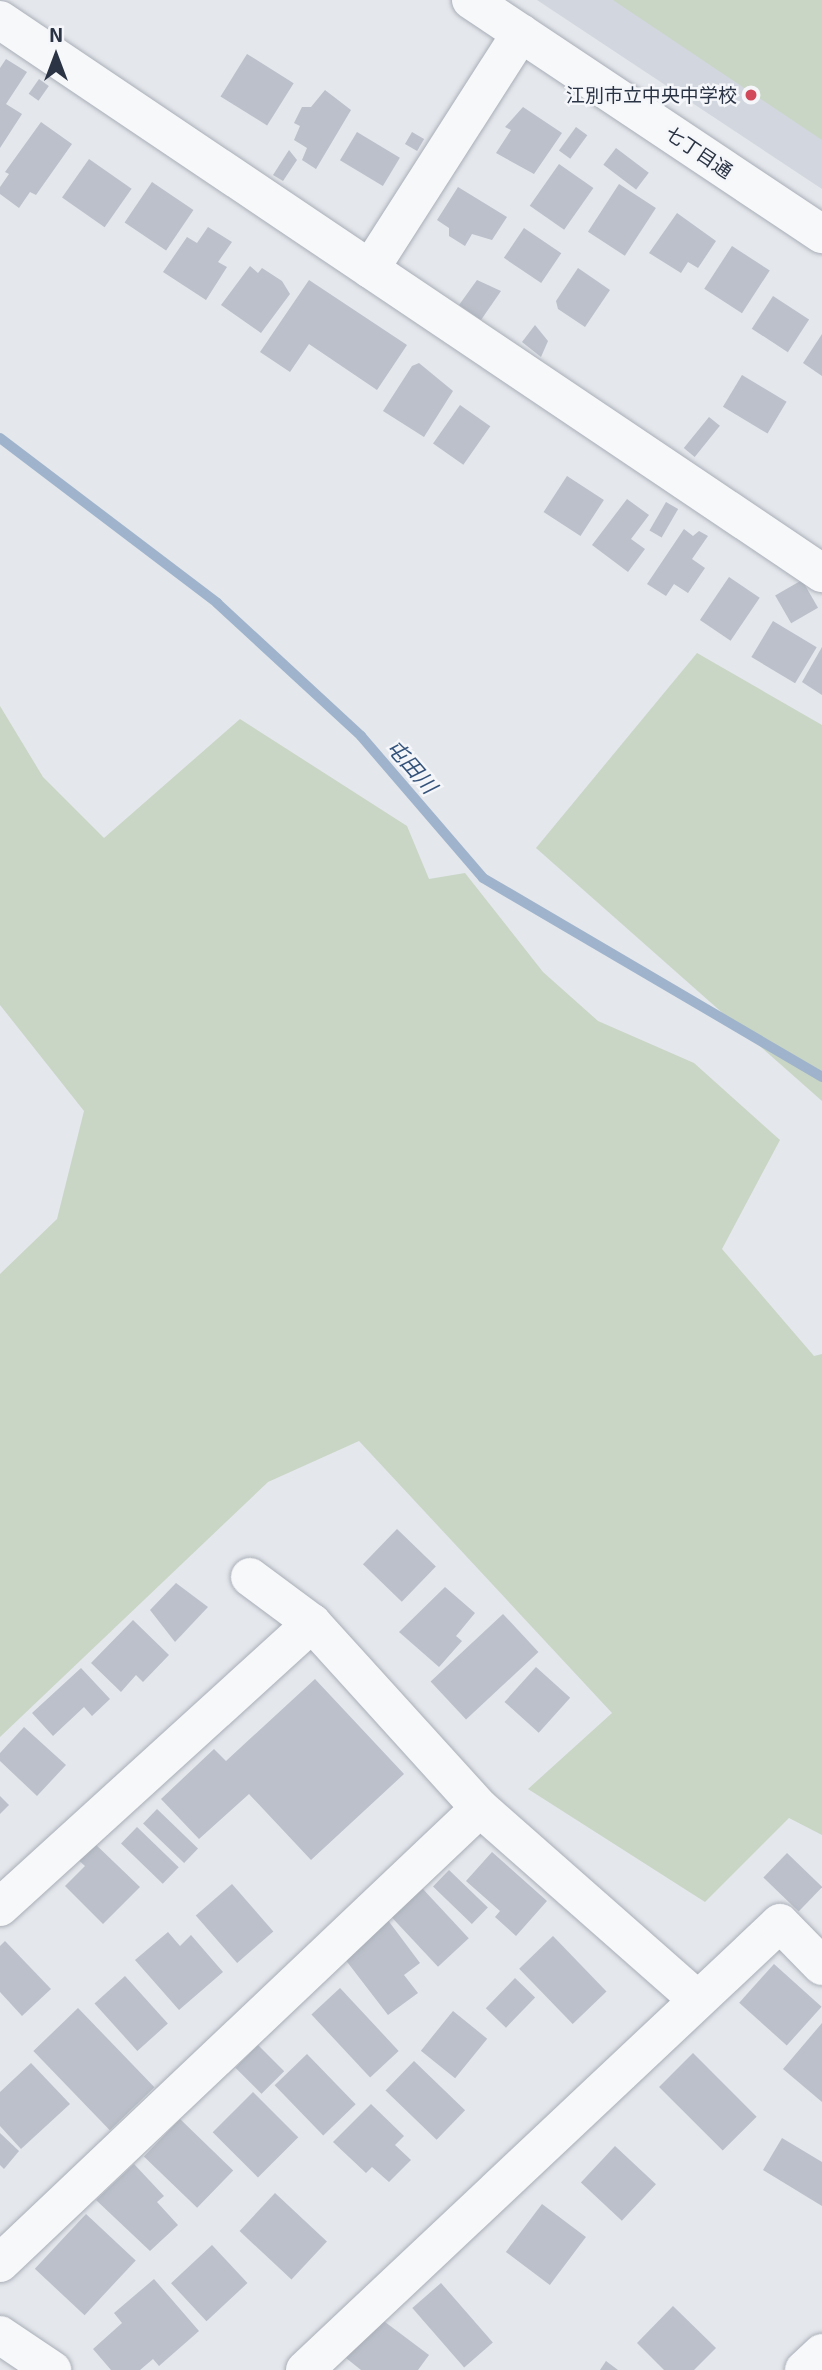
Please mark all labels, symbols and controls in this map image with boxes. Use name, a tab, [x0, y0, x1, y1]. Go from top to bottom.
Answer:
north arrow	[21, 21, 91, 91]
text: N	[49, 23, 63, 46]
place label: 江別市立中央中学校	[566, 84, 737, 106]
marker: 江別市立中央中学校	[743, 87, 759, 103]
street label: 七丁目通	[661, 121, 737, 183]
water label: 屯田川	[382, 734, 442, 798]

